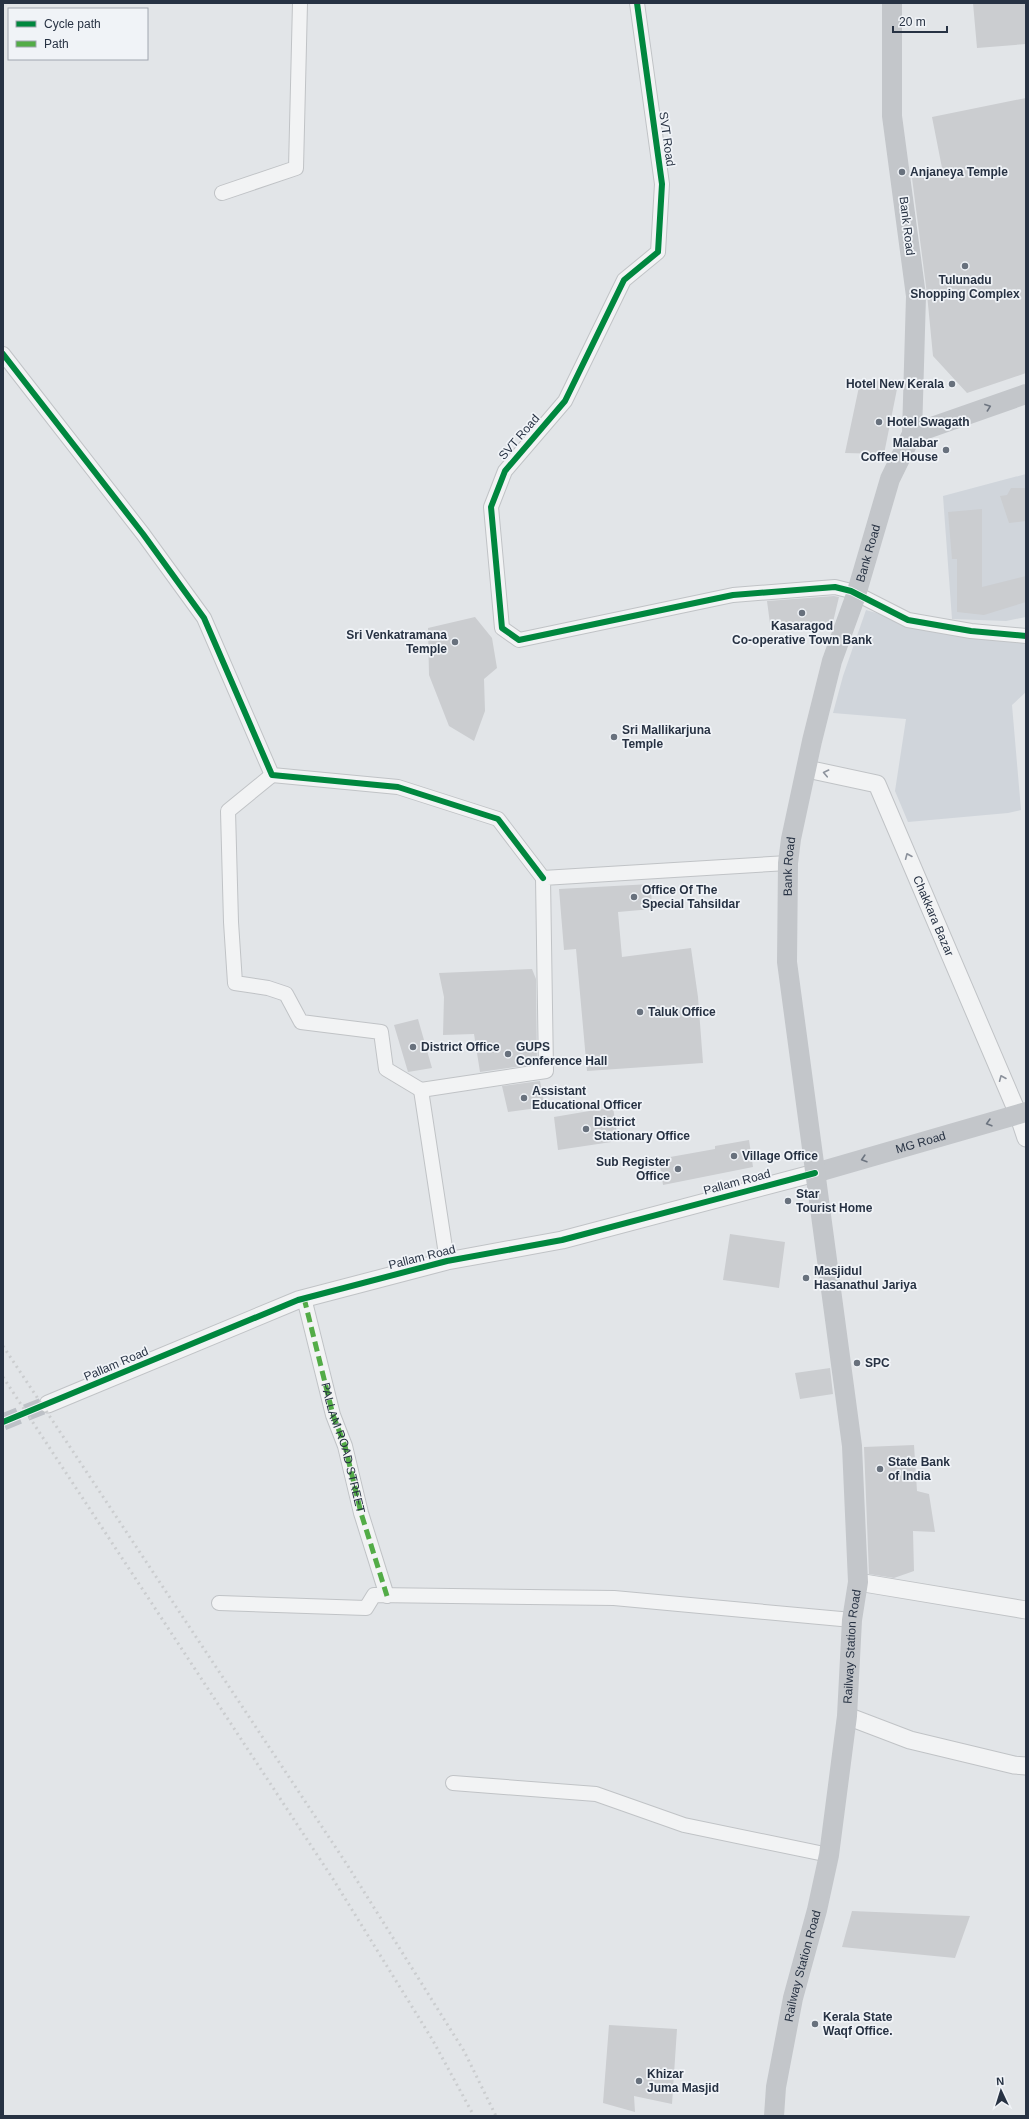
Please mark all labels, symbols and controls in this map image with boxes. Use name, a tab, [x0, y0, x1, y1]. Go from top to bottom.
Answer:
legend	[8, 8, 148, 60]
scale bar	[893, 8, 947, 34]
text: 20 m	[899, 15, 926, 29]
text: Cycle path	[44, 17, 101, 31]
text: Path	[44, 37, 69, 51]
street label: SVT Road	[656, 111, 678, 167]
place label: Anjaneya Temple	[910, 165, 1008, 179]
marker: Anjaneya Temple	[897, 167, 907, 177]
street label: Bank Road	[896, 196, 918, 256]
marker: Tulunadu Shopping Complex	[960, 261, 970, 271]
place label: Tulunadu Shopping Complex	[910, 273, 1020, 301]
place label: Hotel New Kerala	[846, 377, 944, 391]
marker: Hotel New Kerala	[947, 379, 957, 389]
one-way arrow	[985, 403, 992, 412]
street label: SVT Road	[496, 412, 542, 462]
place label: Hotel Swagath	[887, 415, 970, 429]
marker: Hotel Swagath	[874, 417, 884, 427]
place label: Malabar Coffee House	[861, 436, 938, 464]
marker: Malabar Coffee House	[941, 445, 951, 455]
street label: Bank Road	[853, 523, 883, 584]
marker: Kasaragod Co-operative Town Bank	[797, 608, 807, 618]
place label: Kasaragod Co-operative Town Bank	[732, 619, 872, 647]
place label: Sri Venkatramana Temple	[346, 628, 447, 656]
marker: Sri Venkatramana Temple	[450, 637, 460, 647]
place label: Sri Mallikarjuna Temple	[622, 723, 711, 751]
marker: Sri Mallikarjuna Temple	[609, 732, 619, 742]
one-way arrow	[823, 770, 830, 778]
street label: Bank Road	[781, 836, 798, 896]
one-way arrow	[904, 852, 912, 859]
street label: Chakkara Bazar	[910, 874, 957, 958]
place label: Office Of The Special Tahsildar	[642, 883, 740, 911]
marker: Office Of The Special Tahsildar	[629, 892, 639, 902]
place label: Taluk Office	[648, 1005, 716, 1019]
marker: Taluk Office	[635, 1007, 645, 1017]
place label: District Office	[421, 1040, 500, 1054]
place label: GUPS Conference Hall	[516, 1040, 607, 1068]
marker: District Office	[408, 1042, 418, 1052]
marker: GUPS Conference Hall	[503, 1049, 513, 1059]
one-way arrow	[999, 1075, 1007, 1082]
place label: Assistant Educational Officer	[532, 1084, 642, 1112]
marker: Assistant Educational Officer	[519, 1093, 529, 1103]
place label: District Stationary Office	[594, 1115, 690, 1143]
one-way arrow	[985, 1118, 992, 1127]
marker: District Stationary Office	[581, 1124, 591, 1134]
street label: MG Road	[894, 1129, 947, 1156]
place label: Village Office	[742, 1149, 818, 1163]
marker: Village Office	[729, 1151, 739, 1161]
one-way arrow	[861, 1154, 868, 1163]
place label: Sub Register Office	[596, 1155, 670, 1183]
marker: Sub Register Office	[673, 1164, 683, 1174]
street label: Pallam Road	[702, 1166, 772, 1198]
place label: Star Tourist Home	[796, 1187, 873, 1215]
marker: Star Tourist Home	[783, 1196, 793, 1206]
street label: Pallam Road	[387, 1242, 457, 1272]
place label: Masjidul Hasanathul Jariya	[814, 1264, 917, 1292]
marker: Masjidul Hasanathul Jariya	[801, 1273, 811, 1283]
street label: Pallam Road	[82, 1344, 150, 1384]
place label: SPC	[865, 1356, 890, 1370]
marker: SPC	[852, 1358, 862, 1368]
street label: PALLAM ROAD STREET	[318, 1381, 368, 1515]
place label: State Bank of India	[888, 1455, 950, 1483]
marker: State Bank of India	[875, 1464, 885, 1474]
street label: Railway Station Road	[841, 1588, 864, 1704]
street label: Railway Station Road	[782, 1909, 824, 2023]
place label: Kerala State Waqf Office.	[823, 2010, 893, 2038]
marker: Kerala State Waqf Office.	[810, 2019, 820, 2029]
place label: Khizar Juma Masjid	[647, 2067, 719, 2095]
north arrow	[981, 2071, 1021, 2111]
text: N	[996, 2075, 1005, 2087]
marker: Khizar Juma Masjid	[634, 2076, 644, 2086]

